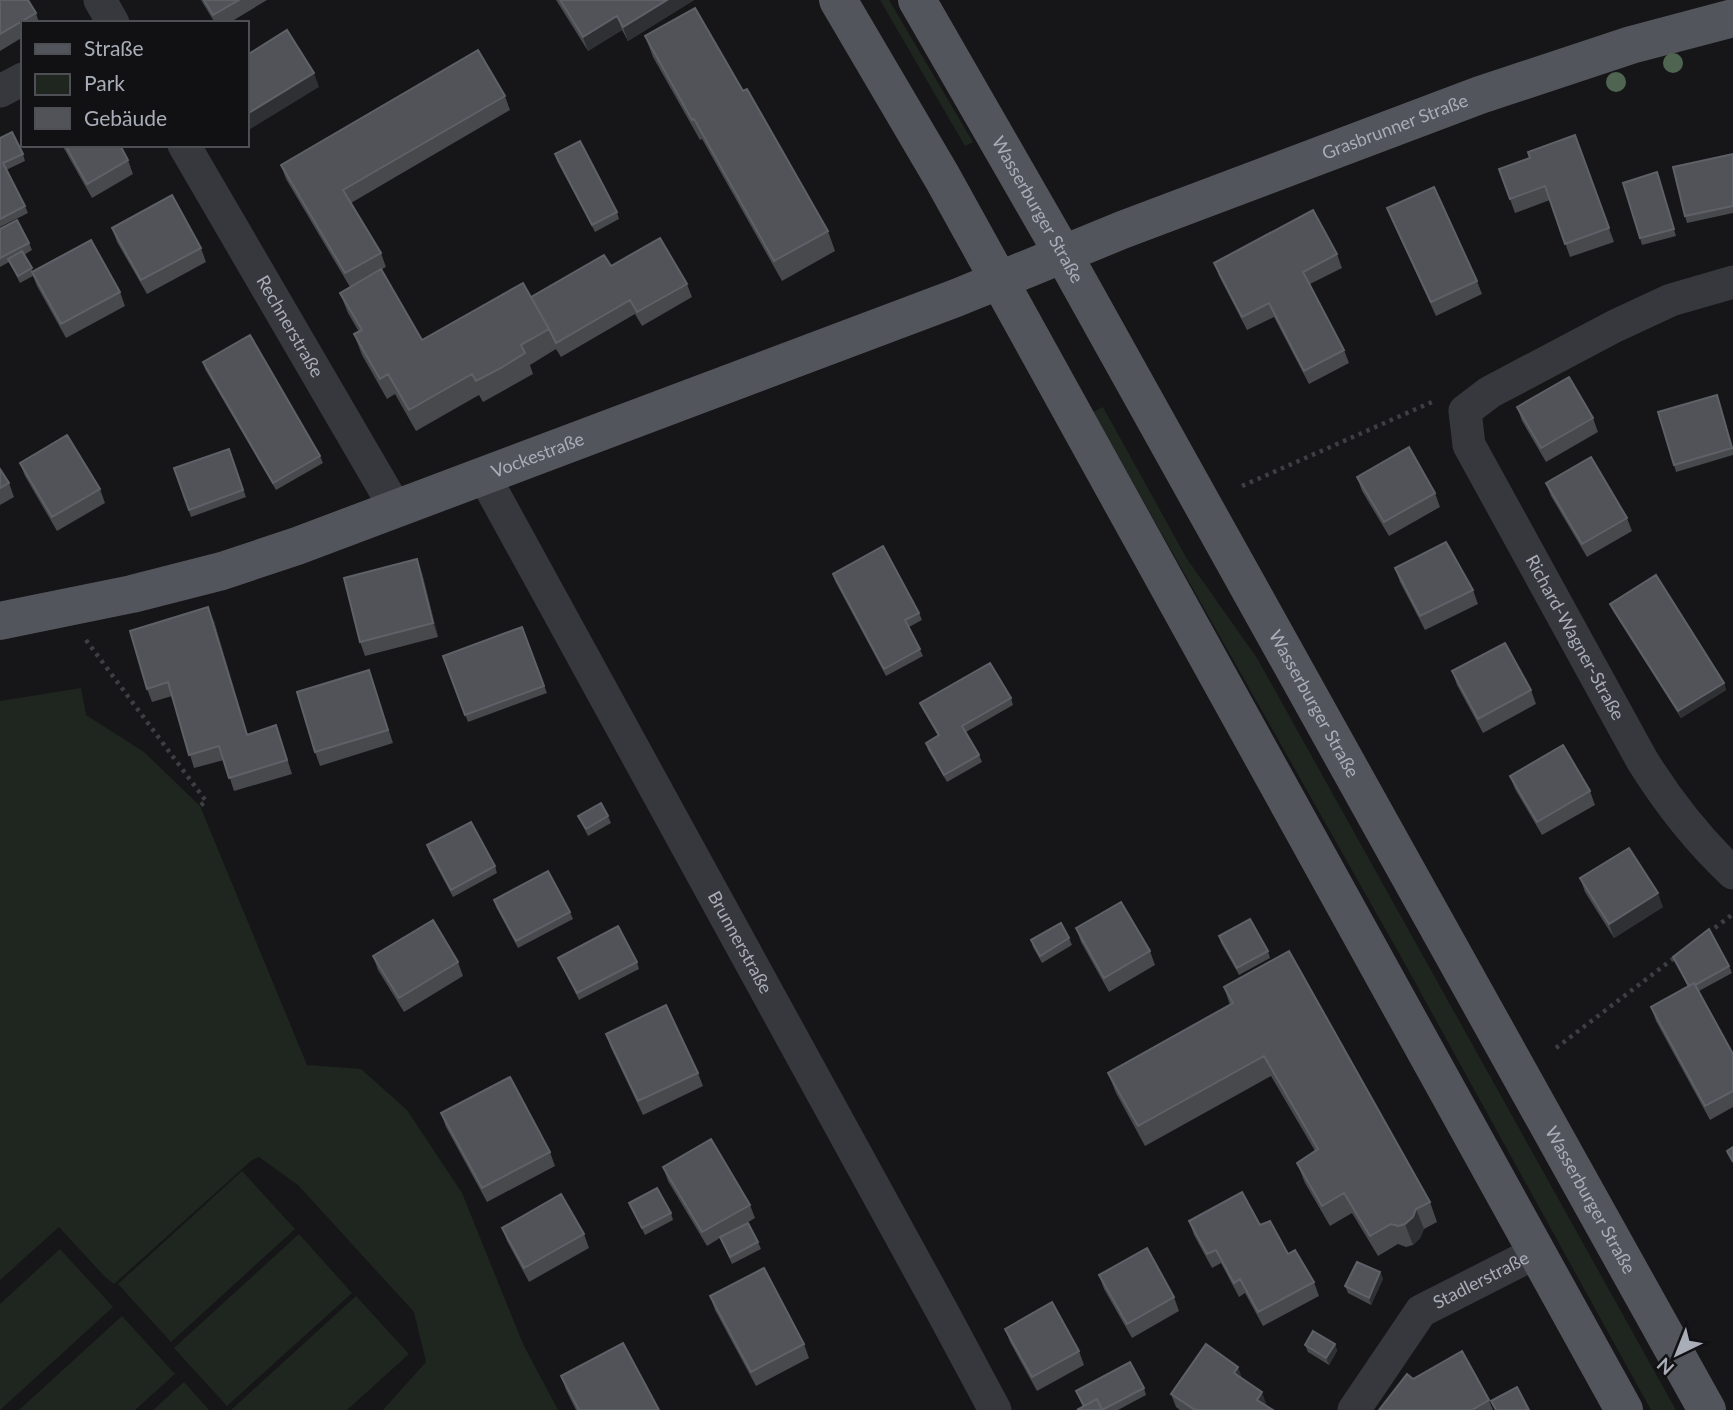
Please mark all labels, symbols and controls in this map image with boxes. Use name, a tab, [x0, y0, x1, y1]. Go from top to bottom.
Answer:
legend	[21, 21, 248, 147]
text: Straße	[84, 35, 144, 60]
text: Park	[84, 70, 125, 95]
street label: Grasbrunner Straße	[1319, 89, 1471, 164]
text: Gebäude	[84, 105, 167, 130]
street label: Wasserburger Straße	[988, 132, 1089, 287]
street label: Rechnerstraße	[252, 271, 329, 381]
street label: Vockestraße	[488, 427, 587, 482]
street label: Richard-Wagner-Straße	[1521, 551, 1630, 724]
street label: Wasserburger Straße	[1265, 626, 1364, 781]
street label: Brunnerstraße	[704, 887, 778, 997]
street label: Wasserburger Straße	[1541, 1122, 1641, 1277]
street label: Stadlerstraße	[1429, 1246, 1532, 1313]
north arrow	[1642, 1319, 1712, 1389]
text: N	[1652, 1353, 1678, 1380]

